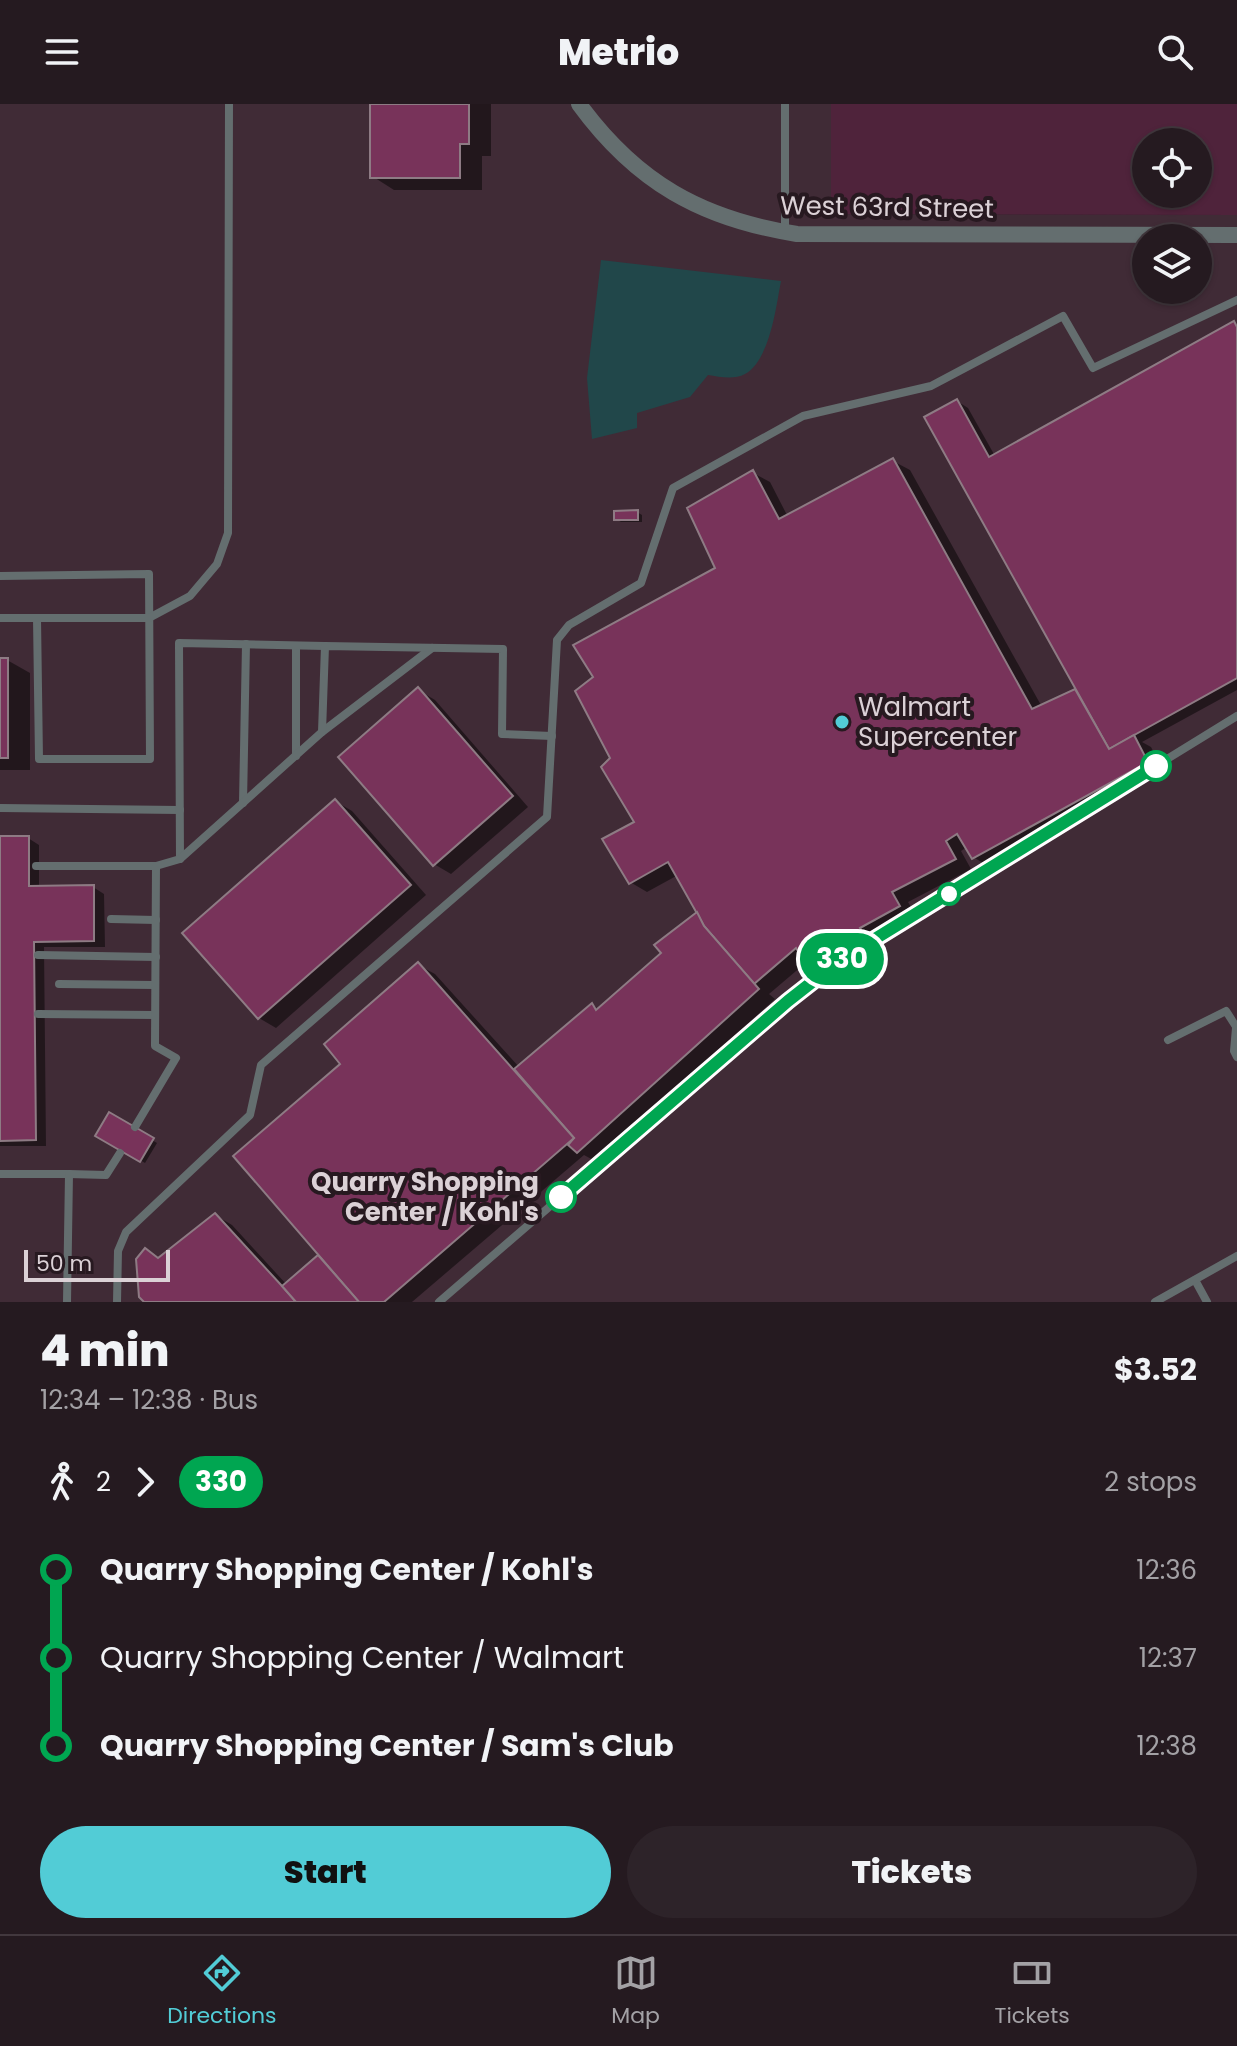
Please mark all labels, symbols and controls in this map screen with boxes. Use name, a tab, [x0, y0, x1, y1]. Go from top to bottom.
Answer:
text: Metrio	[558, 27, 679, 78]
icon: menu	[40, 30, 84, 74]
icon: search	[1153, 30, 1197, 74]
map controls	[1132, 128, 1212, 304]
button: locate	[1132, 128, 1212, 208]
street label: West 63rd Street	[780, 187, 994, 227]
button: layers	[1132, 224, 1212, 304]
place label: Walmart Supercenter	[858, 689, 1017, 755]
marker: Walmart Supercenter	[833, 713, 851, 731]
unlabelled marker	[1141, 751, 1171, 781]
unlabelled marker	[938, 883, 960, 905]
line badge: 330	[796, 933, 888, 985]
text: 330	[816, 939, 868, 978]
place label: Quarry Shopping Center / Kohl's	[311, 1164, 539, 1230]
marker: Quarry Shopping Center / Kohl's	[546, 1182, 576, 1212]
scale bar	[24, 1246, 170, 1282]
text: 50 m	[36, 1248, 92, 1279]
text: 4 min	[40, 1320, 170, 1381]
text: $3.52	[1114, 1348, 1197, 1391]
text: 12:34 – 12:38 · Bus	[40, 1382, 258, 1418]
icon: walk	[40, 1460, 84, 1504]
icon: forward	[123, 1460, 167, 1504]
text: 330	[195, 1462, 247, 1501]
text: 2	[96, 1464, 111, 1500]
text: 2 stops	[1104, 1464, 1197, 1500]
text: Quarry Shopping Center / Kohl's	[100, 1548, 593, 1591]
text: 12:36	[1136, 1552, 1197, 1588]
text: Quarry Shopping Center / Walmart	[100, 1636, 624, 1679]
text: 12:37	[1139, 1640, 1197, 1676]
text: Quarry Shopping Center / Sam's Club	[100, 1724, 674, 1767]
text: 12:38	[1136, 1728, 1197, 1764]
button: Start	[40, 1826, 611, 1918]
button: Tickets	[627, 1826, 1197, 1918]
tab: Directions	[167, 1951, 277, 2032]
tab: Map	[611, 1951, 660, 2032]
tab: Tickets	[995, 1951, 1070, 2032]

